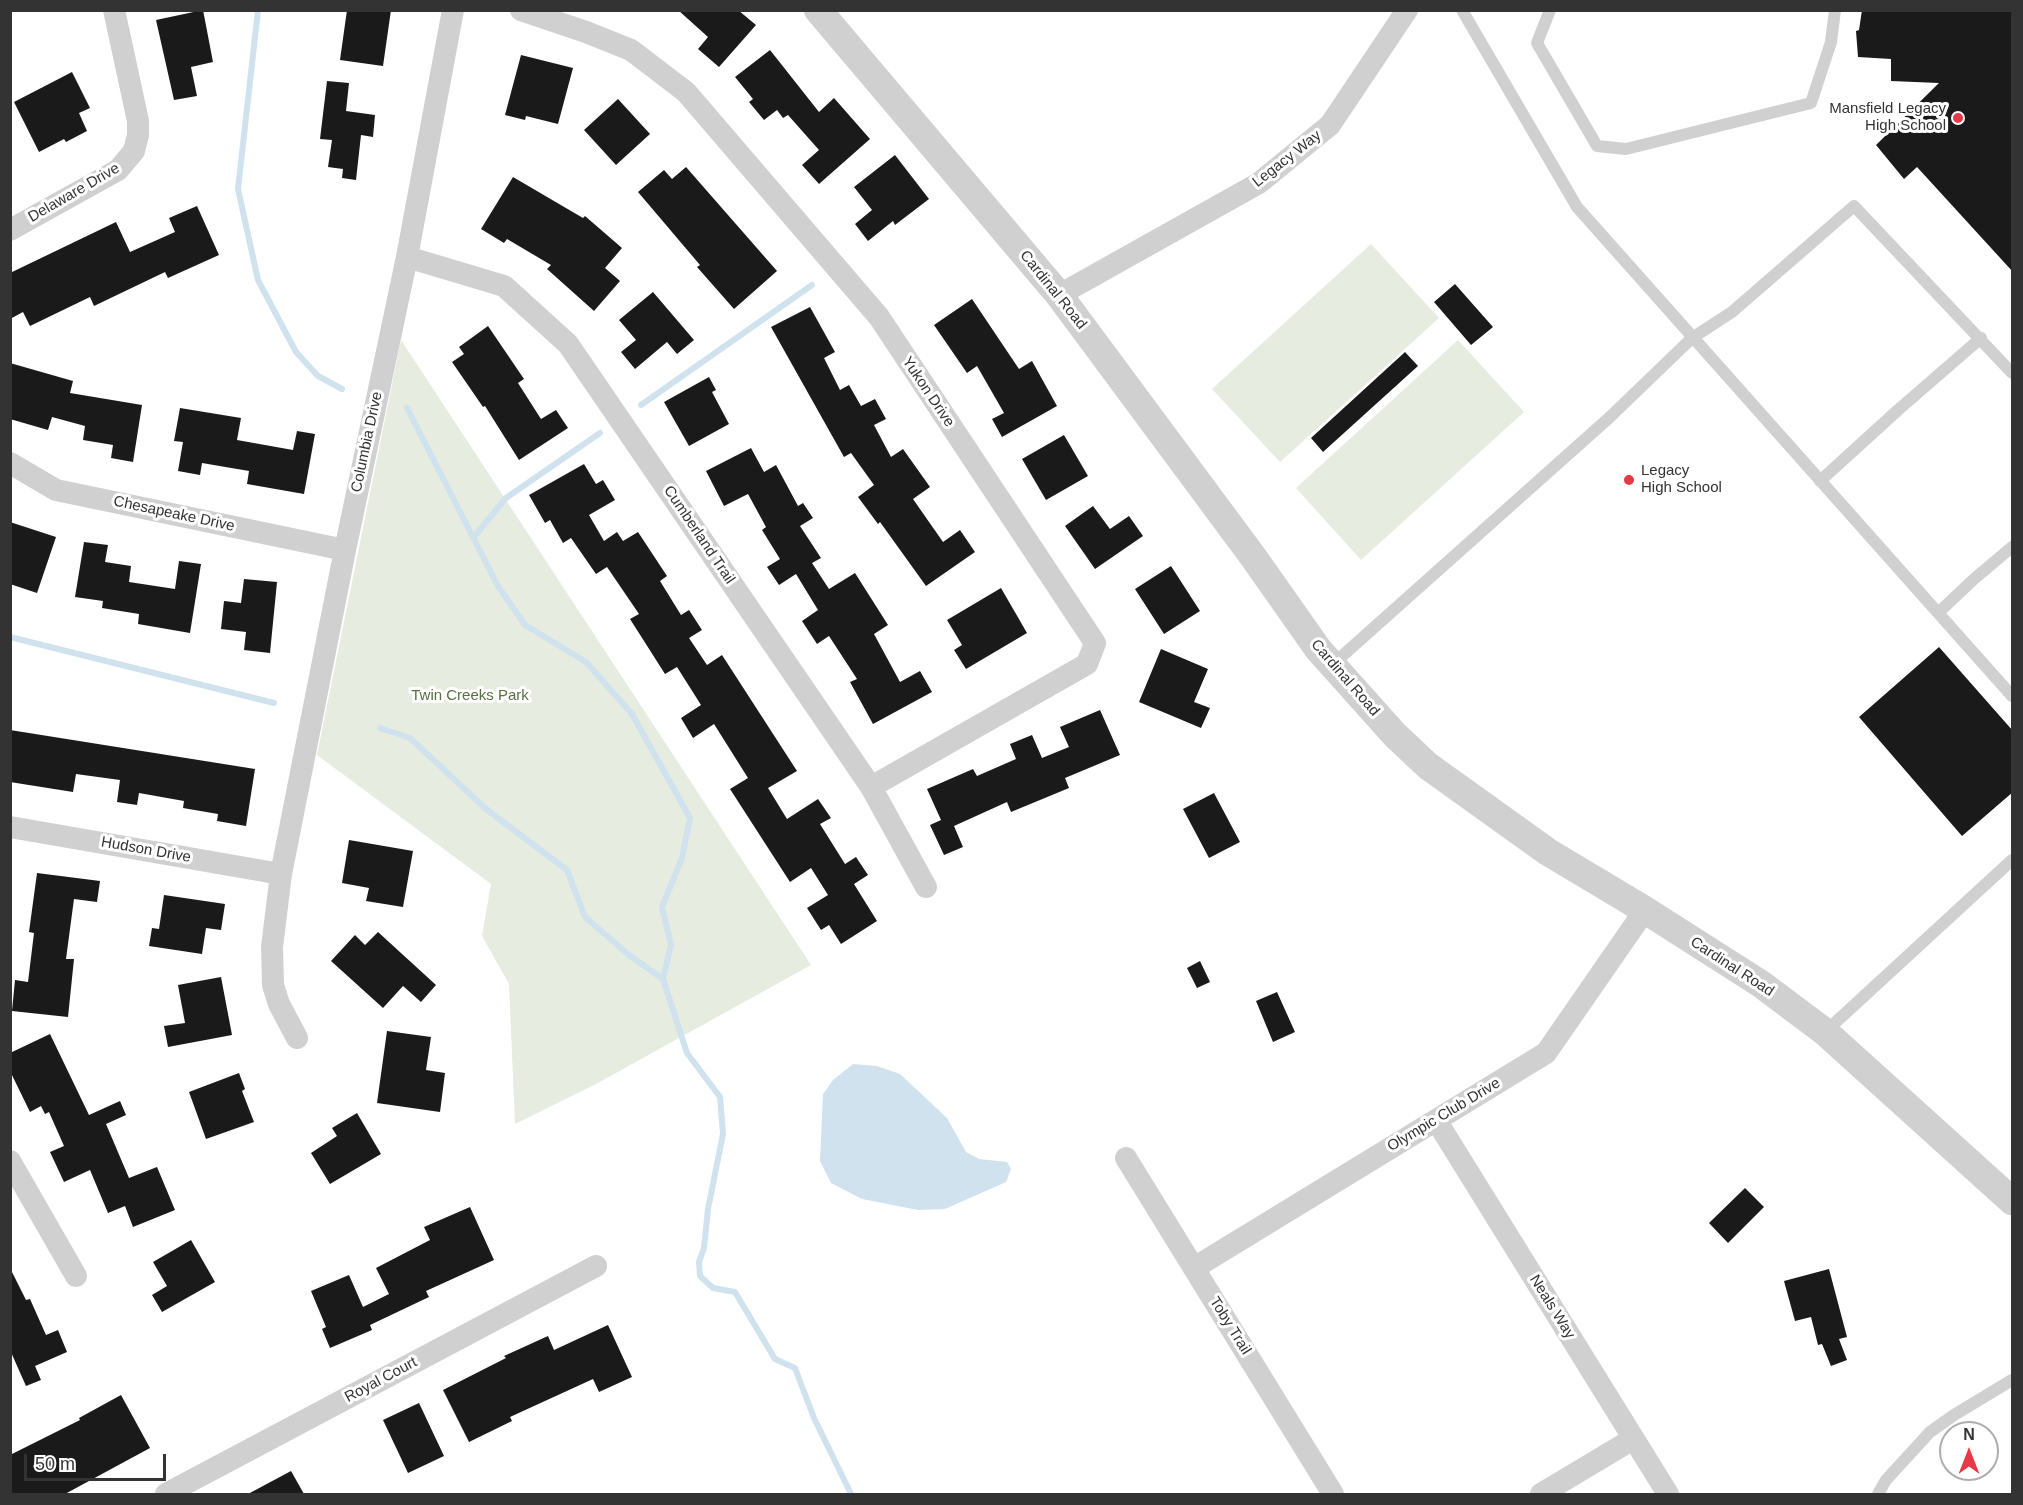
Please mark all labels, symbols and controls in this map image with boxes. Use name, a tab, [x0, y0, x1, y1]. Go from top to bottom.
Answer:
place label: Mansfield Legacy High School	[1829, 100, 1946, 135]
marker: Mansfield Legacy High School	[1951, 111, 1965, 125]
street label: Legacy Way	[1249, 127, 1325, 191]
street label: Delaware Drive	[25, 160, 123, 226]
street label: Cardinal Road	[1016, 247, 1090, 333]
street label: Yukon Drive	[898, 353, 958, 431]
street label: Columbia Drive	[348, 390, 386, 494]
place label: Legacy High School	[1641, 462, 1722, 497]
marker: Legacy High School	[1622, 473, 1636, 487]
street label: Cumberland Trail	[660, 483, 738, 587]
street label: Chesapeake Drive	[112, 492, 236, 536]
street label: Cardinal Road	[1307, 636, 1383, 720]
park label: Twin Creeks Park	[411, 687, 529, 705]
street label: Hudson Drive	[100, 833, 192, 867]
street label: Cardinal Road	[1687, 933, 1777, 1001]
street label: Olympic Club Drive	[1384, 1074, 1504, 1156]
street label: Neals Way	[1525, 1272, 1579, 1342]
street label: Toby Trail	[1205, 1294, 1255, 1358]
street label: Royal Court	[342, 1353, 420, 1407]
north arrow	[1939, 1421, 1999, 1481]
text: N	[1963, 1426, 1975, 1443]
scale bar	[27, 1442, 170, 1480]
text: 50 m	[35, 1454, 75, 1474]

